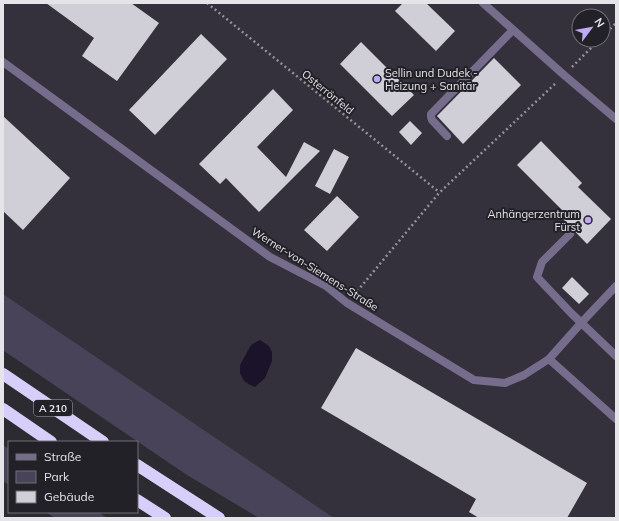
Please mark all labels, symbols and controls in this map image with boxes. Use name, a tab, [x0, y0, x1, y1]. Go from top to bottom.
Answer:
north arrow	[571, 8, 611, 48]
text: N	[591, 15, 608, 30]
place label: Sellin und Dudek - Heizung + Sanitär	[385, 66, 478, 93]
street label: Osterrönfeld	[299, 67, 357, 117]
marker: Sellin und Dudek - Heizung + Sanitär	[372, 74, 382, 84]
place label: Anhängerzentrum Fürst	[487, 207, 580, 234]
marker: Anhängerzentrum Fürst	[583, 215, 593, 225]
street label: Werner-von-Siemens-Straße	[249, 224, 381, 314]
road number: A 210	[34, 400, 72, 416]
legend	[8, 441, 138, 513]
text: Straße	[44, 449, 81, 464]
text: Park	[44, 469, 70, 484]
text: Gebäude	[44, 489, 94, 504]

